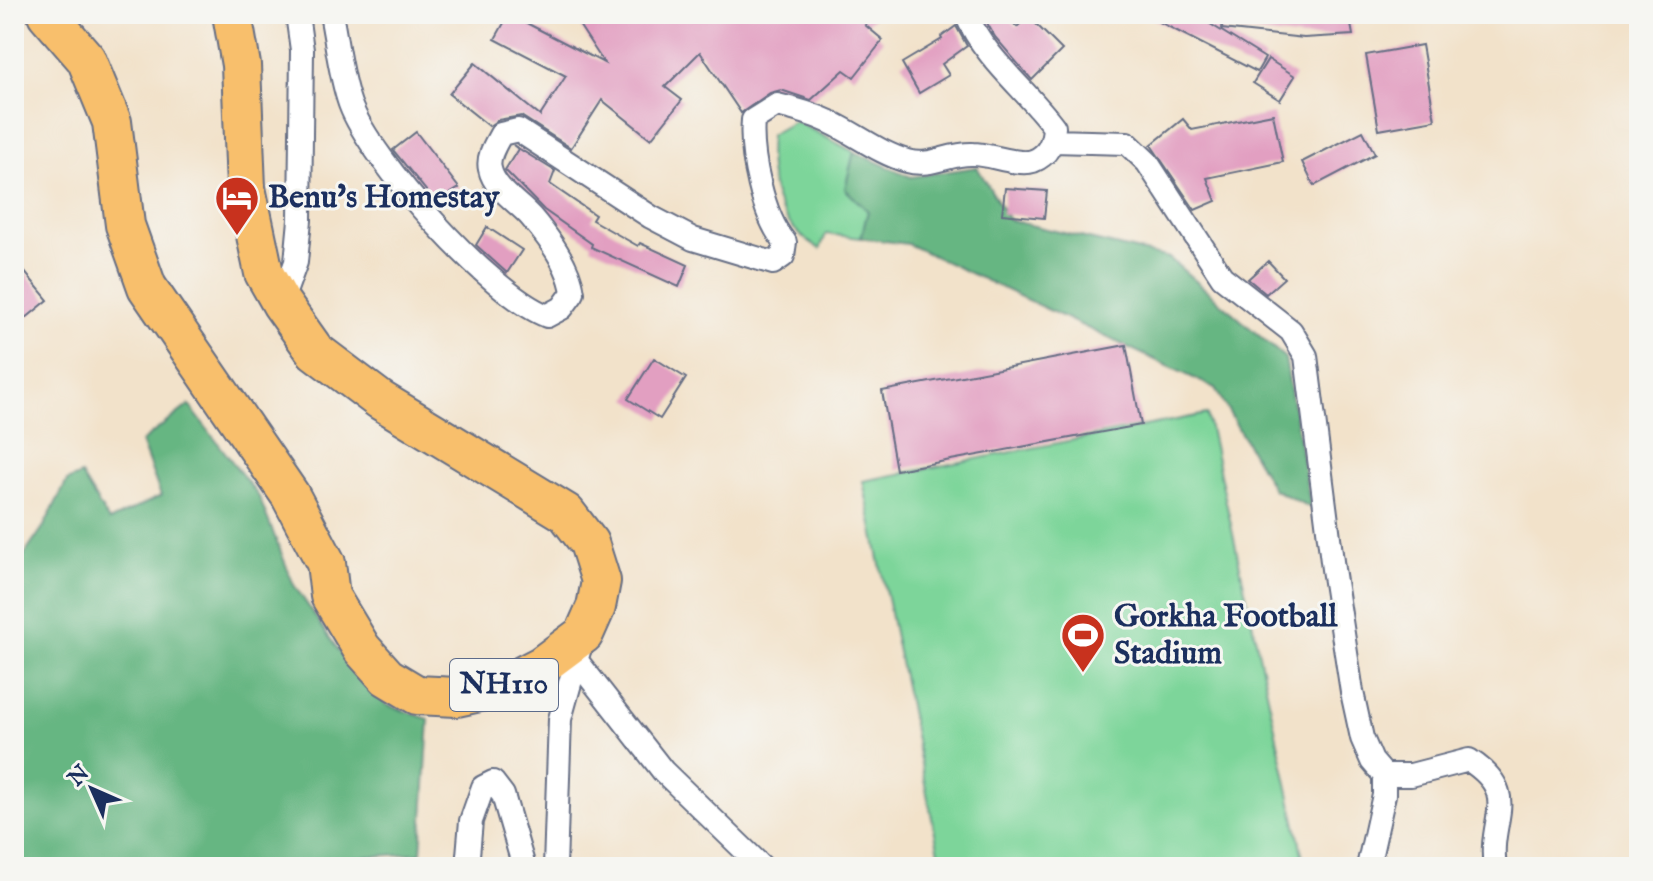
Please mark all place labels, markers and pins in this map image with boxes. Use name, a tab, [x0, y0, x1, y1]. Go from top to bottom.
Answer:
hotel icon: Benu's Homestay	[213, 174, 261, 237]
place label: Benu's Homestay	[268, 178, 500, 219]
place label: Gorkha Football Stadium	[1114, 597, 1338, 675]
sports icon: Gorkha Football Stadium	[1059, 611, 1107, 674]

